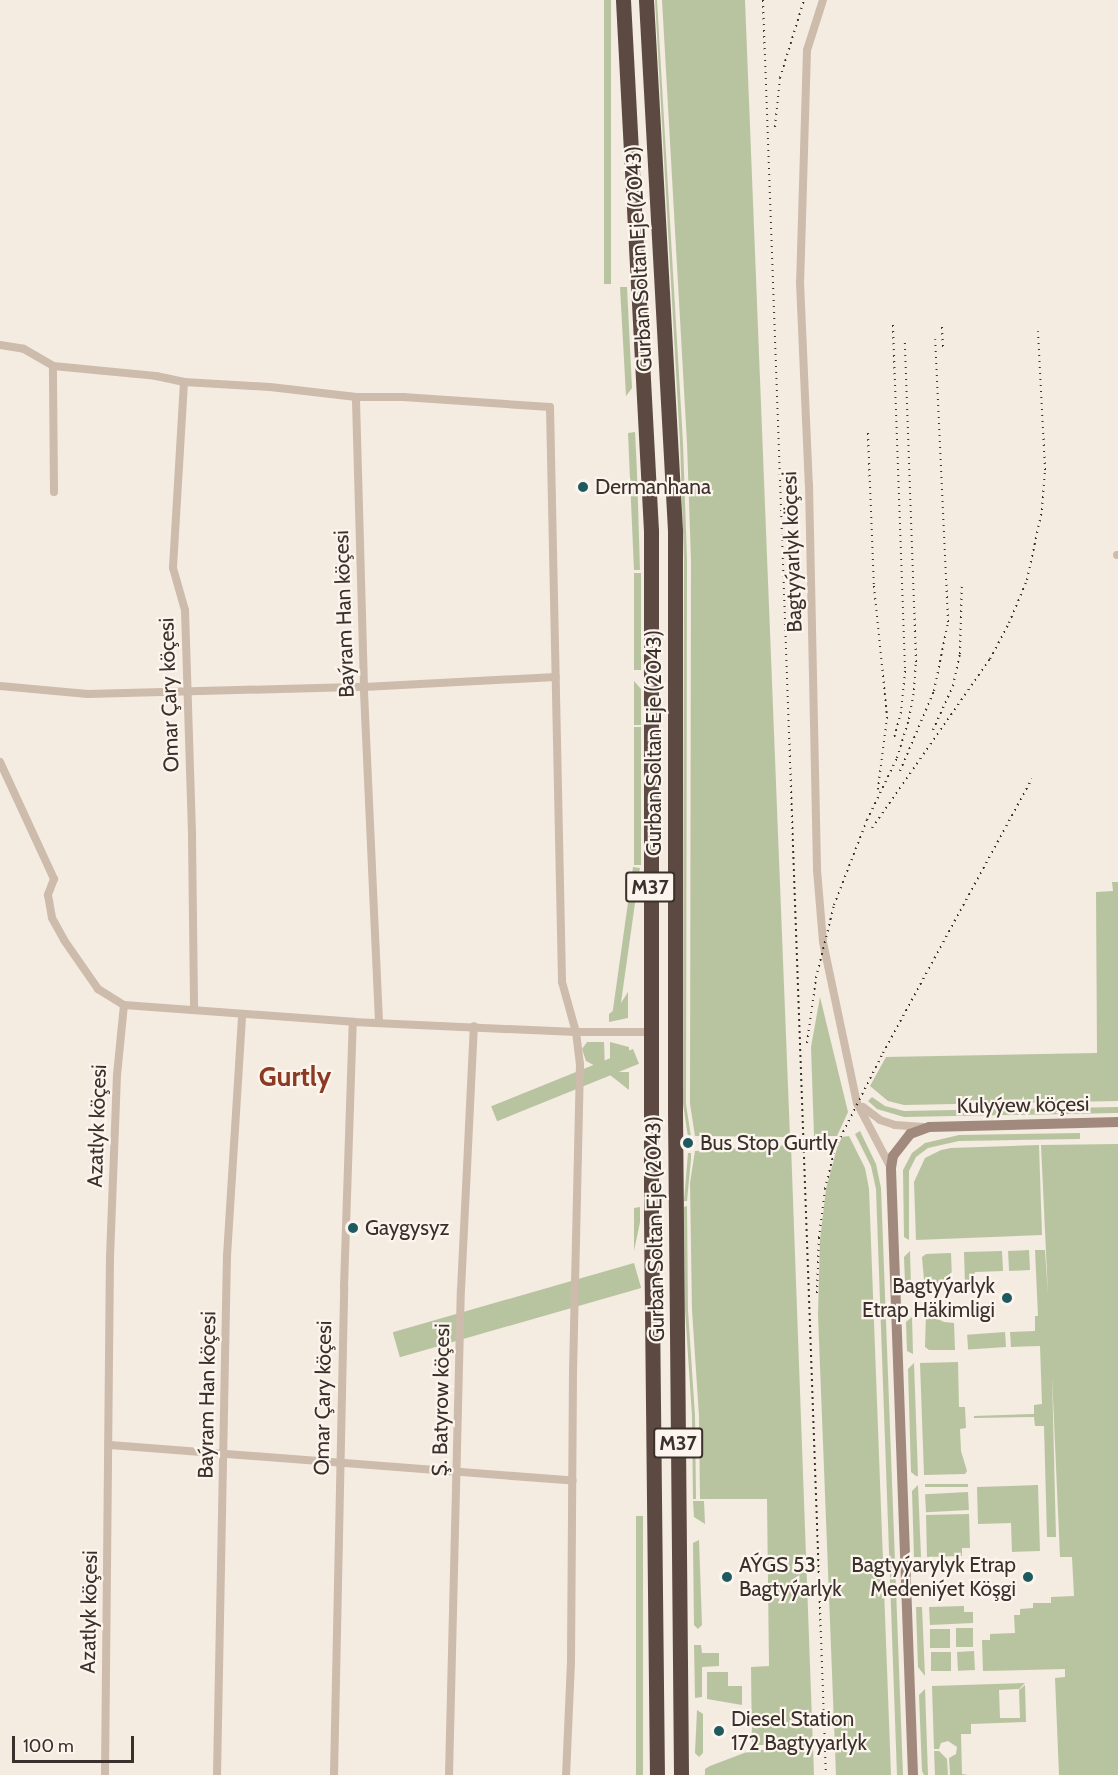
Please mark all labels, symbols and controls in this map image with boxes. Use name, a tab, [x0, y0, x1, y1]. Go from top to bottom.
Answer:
street label: Gurban Soltan Eje (2043)	[621, 145, 657, 373]
street label: Bagtyýarlyk köçesi	[777, 471, 807, 633]
place label: Dermanhana	[595, 474, 711, 500]
marker: Dermanhana	[576, 480, 590, 494]
street label: Baýram Han köçesi	[328, 530, 360, 698]
street label: Omar Çary köçesi	[154, 617, 184, 773]
street label: Gurban Soltan Eje (2043)	[641, 630, 667, 856]
road number: M37	[624, 870, 676, 904]
district label: Gurtly	[259, 1061, 331, 1093]
street label: Azatlyk köçesi	[82, 1064, 112, 1188]
street label: Kulyýew köçesi	[956, 1091, 1090, 1119]
street label: Gurban Soltan Eje (2043)	[640, 1116, 670, 1342]
place label: Bus Stop Gurtly	[700, 1130, 838, 1156]
marker: Bus Stop Gurtly	[681, 1136, 695, 1150]
place label: Gaygysyz	[365, 1215, 449, 1241]
marker: Gaygysyz	[346, 1221, 360, 1235]
place label: Bagtyýarlyk Etrap Häkimligi	[862, 1273, 995, 1323]
marker: Bagtyýarlyk Etrap Häkimligi	[1000, 1291, 1014, 1305]
street label: Baýram Han köçesi	[193, 1311, 221, 1479]
street label: Omar Çary köçesi	[309, 1320, 337, 1476]
street label: Ş. Batyrow köçesi	[427, 1323, 455, 1477]
road number: M37	[652, 1426, 704, 1460]
street label: Azatlyk köçesi	[75, 1550, 103, 1674]
place label: AÝGS 53 Bagtyýarlyk	[739, 1552, 842, 1602]
place label: Bagtyýarylyk Etrap Medeniýet Köşgi	[851, 1552, 1016, 1602]
marker: AÝGS 53 Bagtyýarlyk	[720, 1570, 734, 1584]
marker: Bagtyýarylyk Etrap Medeniýet Köşgi	[1021, 1570, 1035, 1584]
place label: Diesel Station 172 Bagtyyarlyk	[731, 1706, 867, 1756]
scale bar	[15, 1724, 136, 1762]
marker: Diesel Station 172 Bagtyyarlyk	[712, 1724, 726, 1738]
text: 100 m	[23, 1735, 74, 1757]

